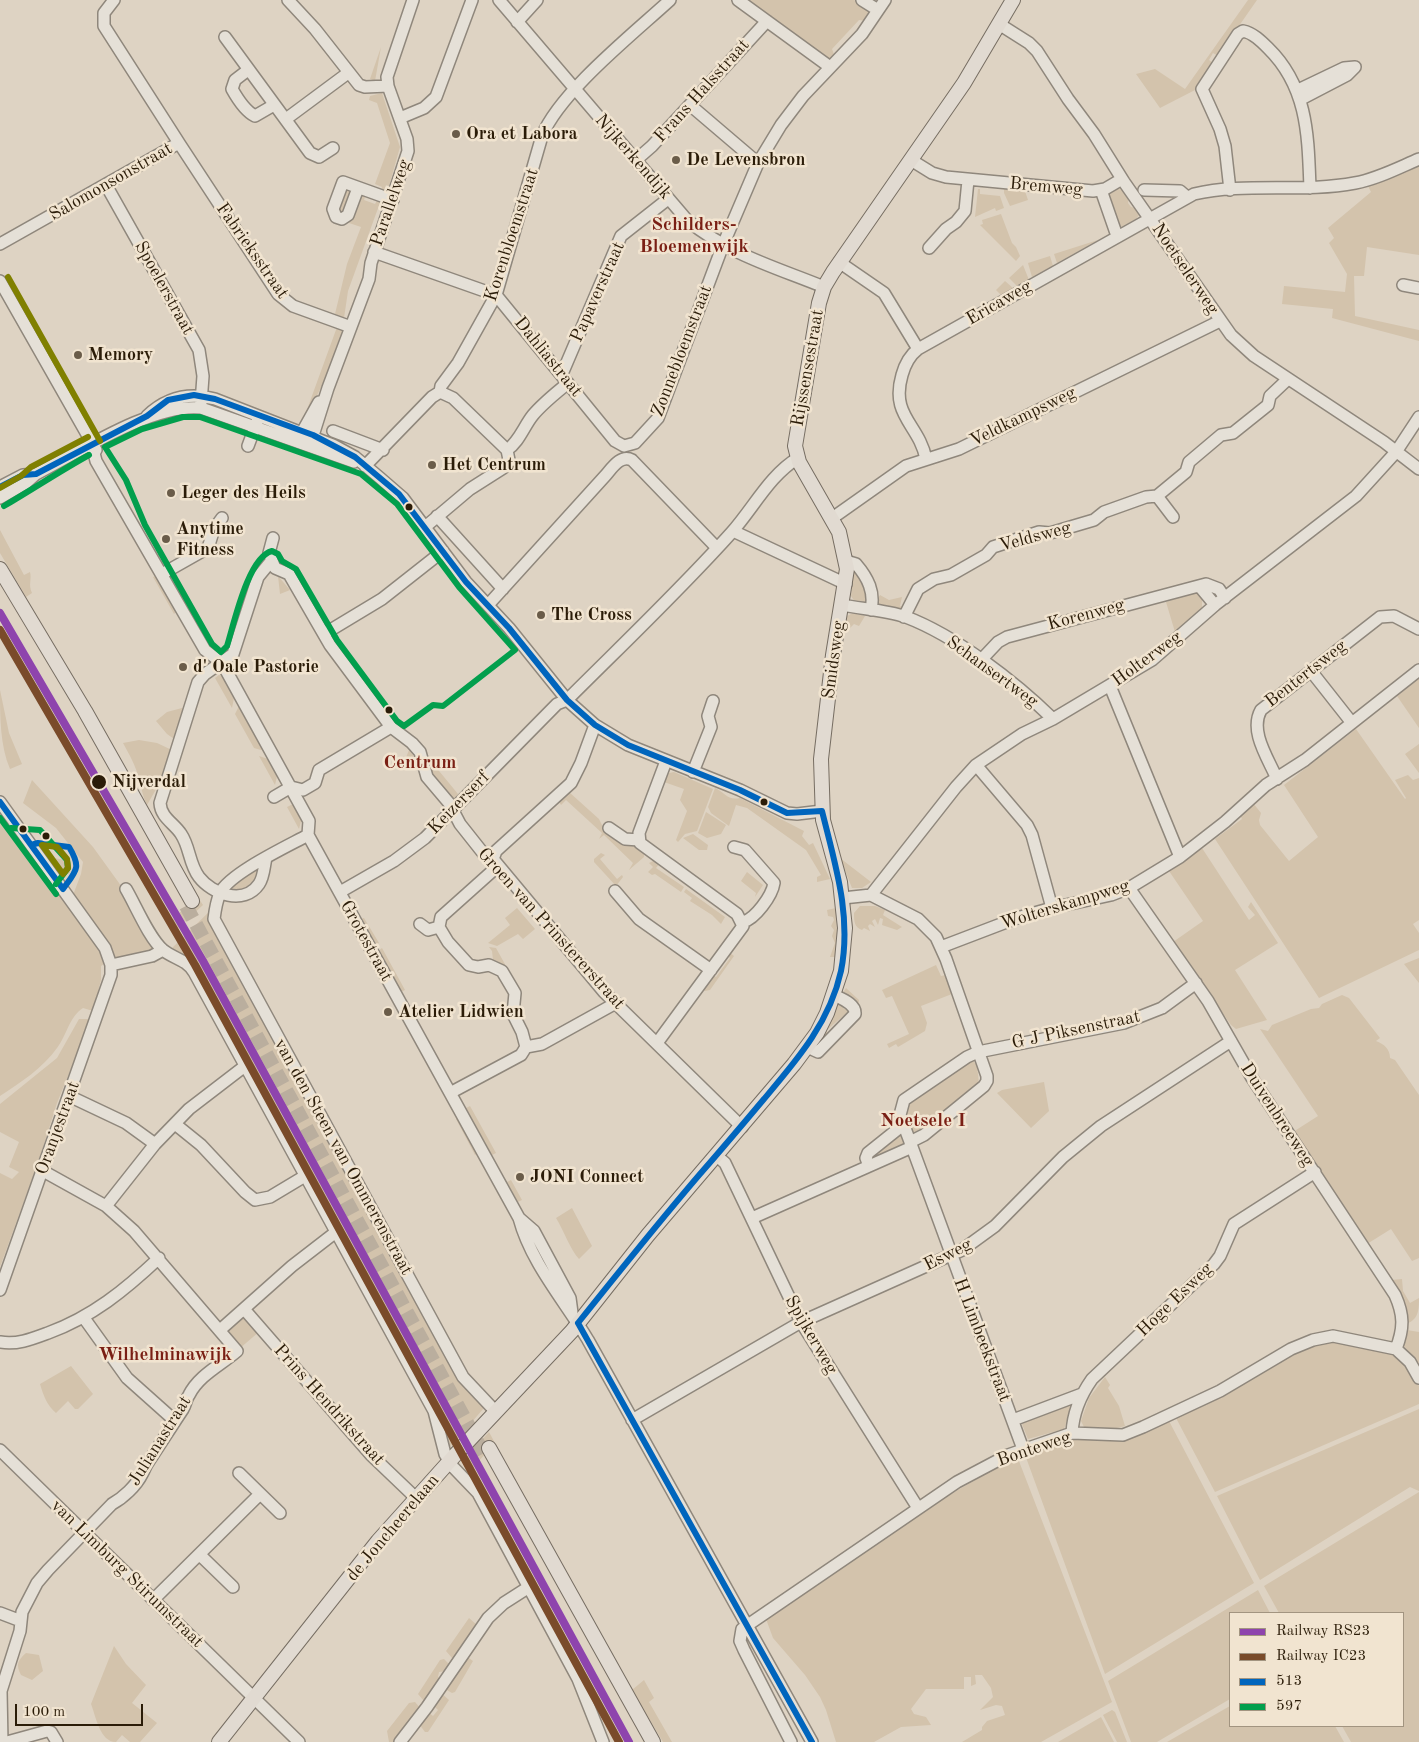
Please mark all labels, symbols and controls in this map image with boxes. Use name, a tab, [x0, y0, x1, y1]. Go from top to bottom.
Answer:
street label: Frans Halsstraat	[650, 35, 754, 147]
street label: Nijkerkendijk	[590, 110, 676, 204]
place label: Ora et Labora	[466, 123, 578, 145]
marker: Ora et Labora	[450, 128, 462, 140]
street label: Salomonsonstraat	[45, 138, 177, 226]
place label: De Levensbron	[686, 149, 805, 171]
marker: De Levensbron	[670, 154, 682, 166]
street label: Parallelweg	[366, 157, 416, 249]
street label: Korenbloemstraat	[480, 166, 544, 304]
street label: Bremweg	[1008, 173, 1084, 201]
street label: Fabrieksstraat	[211, 199, 293, 303]
district label: Schilders- Bloemenwijk	[639, 214, 749, 258]
street label: Noetselerweg	[1147, 219, 1223, 319]
street label: Spoelerstraat	[129, 237, 199, 339]
street label: Papaverstraat	[566, 238, 630, 346]
street label: Ericaweg	[962, 276, 1036, 330]
street label: Zonnebloemstraat	[647, 282, 717, 420]
street label: Rijssensestraat	[787, 308, 829, 428]
street label: Dahliastraat	[509, 313, 587, 401]
place label: Memory	[88, 344, 153, 366]
marker: Memory	[72, 349, 84, 361]
street label: Veldkampsweg	[966, 382, 1080, 452]
place label: Het Centrum	[442, 454, 546, 476]
marker: Het Centrum	[426, 459, 438, 471]
place label: Leger des Heils	[181, 482, 306, 504]
marker: Leger des Heils	[165, 487, 177, 499]
unlabelled marker	[404, 502, 414, 512]
street label: Veldsweg	[997, 517, 1073, 557]
place label: Anytime Fitness	[176, 518, 244, 560]
marker: Anytime Fitness	[160, 533, 172, 545]
street label: Korenweg	[1045, 594, 1127, 636]
place label: The Cross	[551, 604, 632, 626]
marker: The Cross	[535, 609, 547, 621]
street label: Smidsweg	[818, 620, 850, 700]
street label: Holterweg	[1108, 626, 1186, 692]
street label: Schansertweg	[942, 631, 1042, 713]
street label: Bentertsweg	[1261, 635, 1351, 713]
place label: d' Oale Pastorie	[193, 656, 319, 678]
marker: d' Oale Pastorie	[177, 661, 189, 673]
unlabelled marker	[384, 705, 394, 715]
district label: Centrum	[384, 752, 456, 774]
street label: Keizerserf	[424, 767, 494, 839]
place label: Nijverdal	[112, 771, 186, 793]
marker: Nijverdal	[90, 773, 108, 791]
unlabelled marker	[759, 797, 769, 807]
unlabelled marker	[18, 824, 28, 834]
unlabelled marker	[41, 831, 51, 841]
street label: Groen van Prinstererstraat	[473, 844, 629, 1014]
street label: Wolterskampweg	[998, 875, 1132, 935]
street label: Grotestraat	[335, 897, 397, 985]
place label: Atelier Lidwien	[398, 1001, 524, 1023]
marker: Atelier Lidwien	[382, 1006, 394, 1018]
street label: G J Piksenstraat	[1010, 1006, 1142, 1054]
street label: van den Steen van Ommerenstraat	[269, 1035, 417, 1279]
street label: Duivenbreeweg	[1235, 1059, 1319, 1171]
street label: Oranjestraat	[31, 1078, 85, 1178]
district label: Noetsele I	[880, 1110, 966, 1132]
place label: JONI Connect	[530, 1166, 644, 1188]
marker: JONI Connect	[514, 1171, 526, 1183]
street label: Esweg	[920, 1234, 976, 1276]
street label: Hoge Esweg	[1132, 1258, 1218, 1342]
street label: H Limbeekstraat	[948, 1275, 1016, 1405]
street label: Spijkerweg	[780, 1292, 842, 1378]
street label: Prins Hendrikstraat	[269, 1340, 389, 1470]
district label: Wilhelminawijk	[98, 1344, 232, 1366]
street label: Julianastraat	[124, 1392, 196, 1490]
street label: Bonteweg	[994, 1426, 1074, 1472]
street label: de Joncheerelaan	[342, 1470, 444, 1586]
street label: van Limburg Stirumstraat	[46, 1495, 208, 1653]
legend	[1229, 1612, 1404, 1727]
text: Railway RS23	[1276, 1624, 1370, 1639]
text: Railway IC23	[1276, 1649, 1366, 1664]
text: 513	[1276, 1674, 1302, 1689]
scale bar	[18, 1694, 145, 1726]
text: 597	[1276, 1699, 1302, 1714]
text: 100 m	[23, 1705, 65, 1720]

